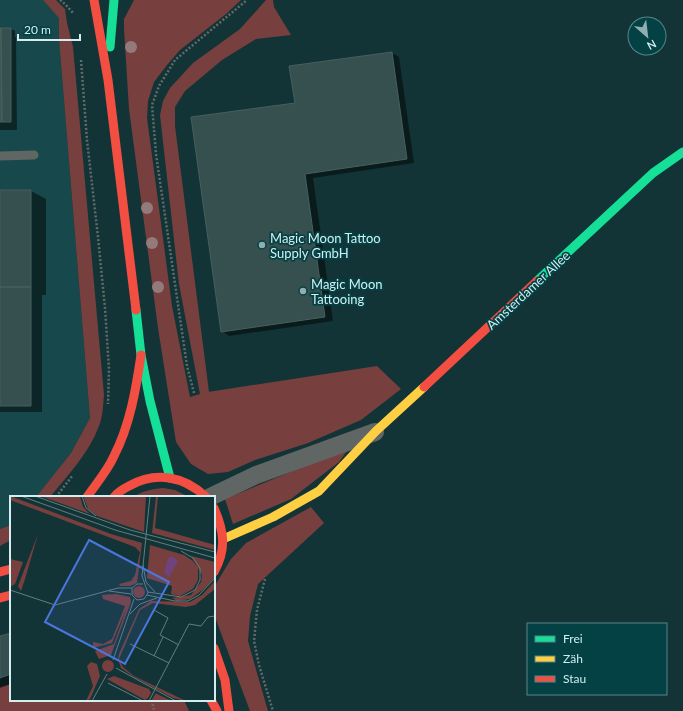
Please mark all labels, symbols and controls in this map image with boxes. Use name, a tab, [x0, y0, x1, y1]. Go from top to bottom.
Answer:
scale bar	[18, 16, 80, 42]
north arrow	[627, 16, 667, 56]
text: 20 m	[24, 22, 51, 37]
text: N	[645, 38, 659, 53]
place label: Magic Moon Tattoo Supply GmbH	[270, 230, 381, 261]
marker: Magic Moon Tattoo Supply GmbH	[257, 240, 267, 250]
street label: Amsterdamer Allee	[483, 247, 573, 333]
place label: Magic Moon Tattooing	[311, 276, 383, 307]
marker: Magic Moon Tattooing	[298, 286, 308, 296]
inset map	[10, 496, 215, 701]
legend	[527, 623, 667, 695]
text: Frei	[563, 631, 583, 646]
text: Zäh	[563, 651, 583, 666]
text: Stau	[563, 671, 586, 686]

